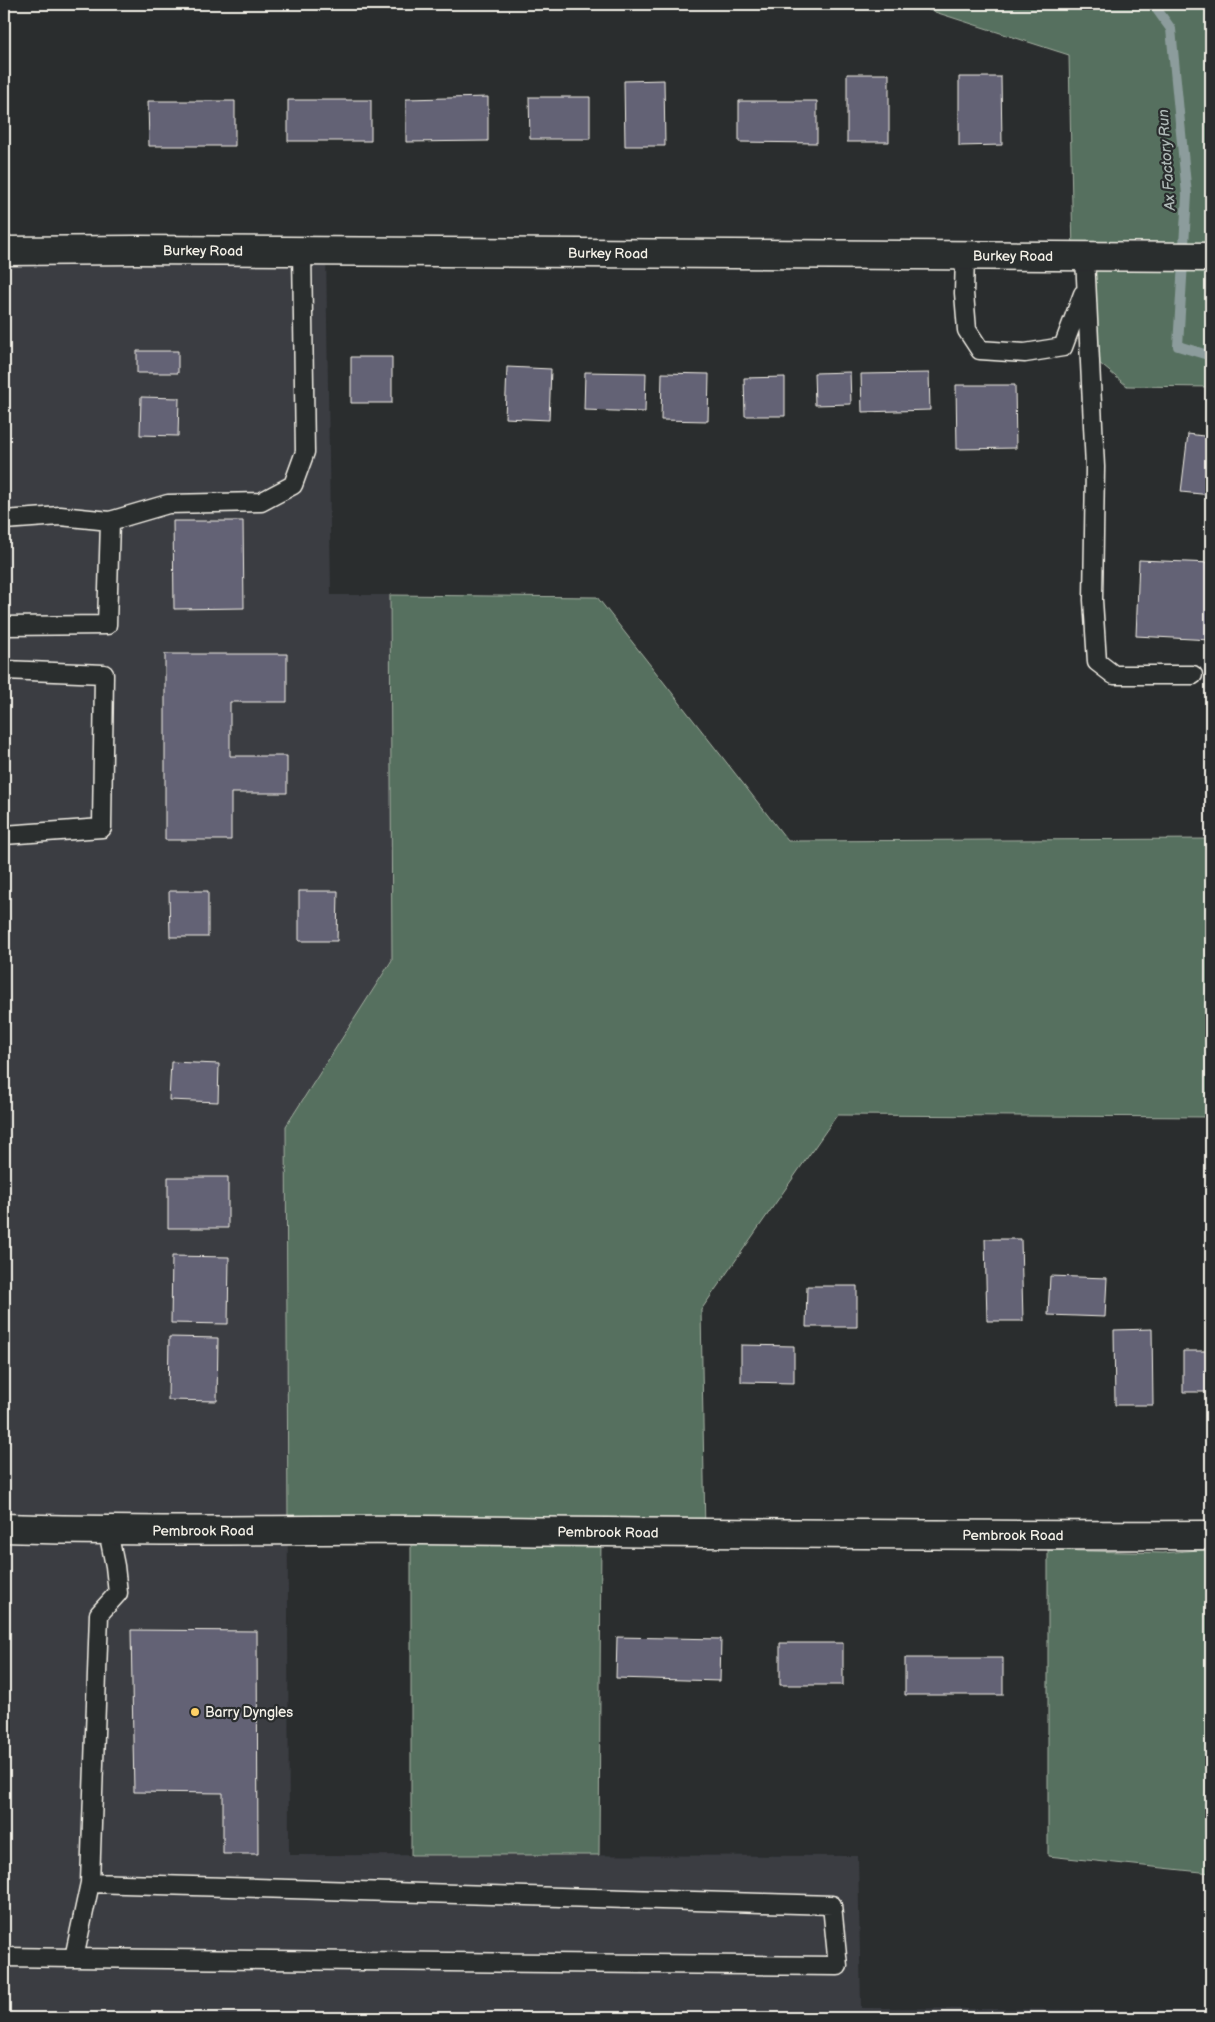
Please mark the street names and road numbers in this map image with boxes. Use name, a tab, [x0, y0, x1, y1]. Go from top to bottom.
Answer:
street label: Burkey Road	[163, 242, 243, 259]
street label: Burkey Road	[568, 244, 648, 262]
street label: Burkey Road	[973, 247, 1053, 264]
street label: Pembrook Road	[152, 1522, 254, 1539]
street label: Pembrook Road	[557, 1523, 659, 1541]
street label: Pembrook Road	[962, 1526, 1064, 1544]

